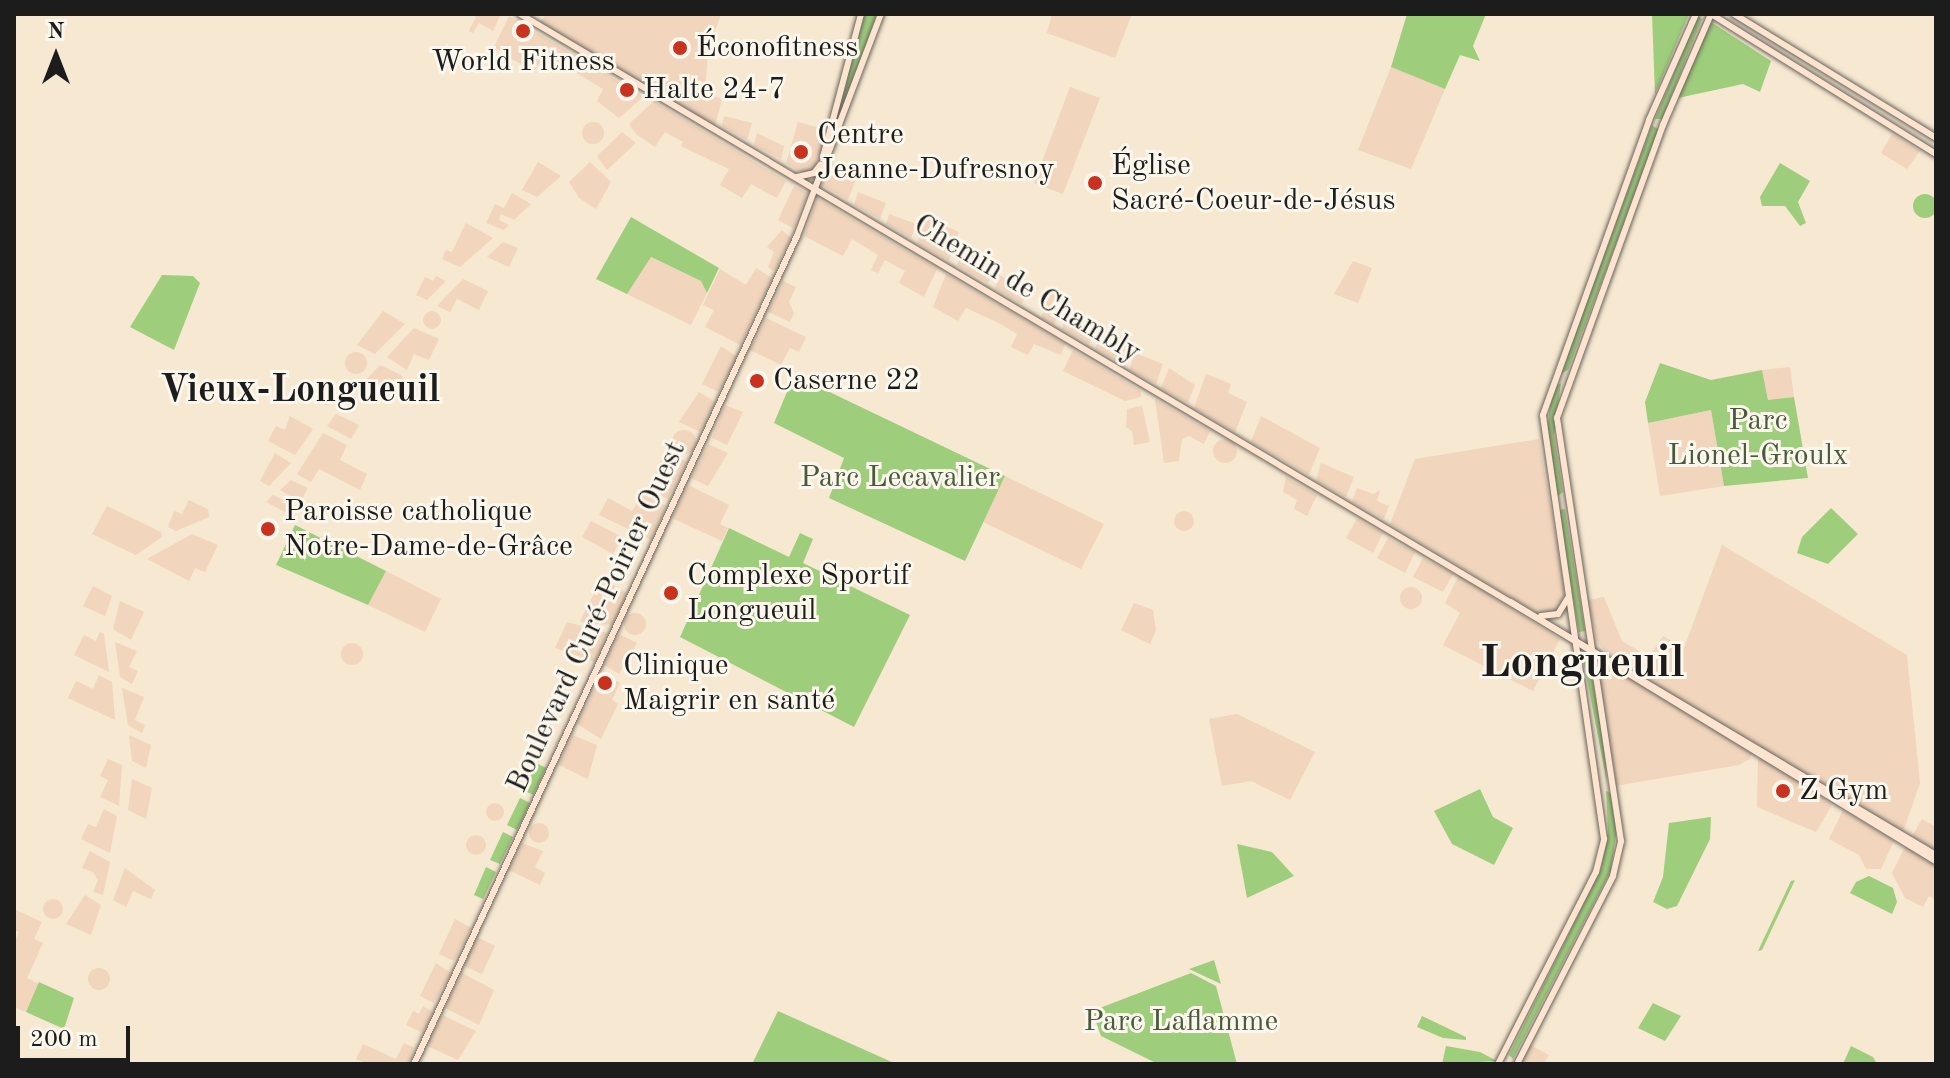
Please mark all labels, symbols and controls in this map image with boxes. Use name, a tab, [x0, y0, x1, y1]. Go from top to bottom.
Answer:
north arrow	[16, 16, 96, 96]
text: N	[48, 21, 64, 43]
marker: World Fitness	[514, 22, 532, 40]
place label: Éconofitness	[696, 30, 858, 66]
marker: Éconofitness	[671, 39, 689, 57]
place label: World Fitness	[431, 44, 615, 80]
place label: Halte 24-7	[643, 72, 786, 108]
marker: Halte 24-7	[618, 81, 636, 99]
place label: Centre Jeanne-Dufresnoy	[817, 117, 1055, 188]
marker: Centre Jeanne-Dufresnoy	[792, 143, 810, 161]
place label: Église Sacré-Coeur-de-Jésus	[1111, 148, 1396, 218]
marker: Église Sacré-Coeur-de-Jésus	[1086, 174, 1104, 192]
street label: Chemin de Chambly	[907, 207, 1147, 371]
place label: Caserne 22	[773, 363, 920, 399]
district label: Vieux-Longueuil	[160, 369, 440, 415]
marker: Caserne 22	[748, 372, 766, 390]
park label: Parc Lionel-Groulx	[1668, 403, 1848, 474]
street label: Boulevard Curé-Poirier Ouest	[500, 435, 694, 799]
park label: Parc Lecavalier	[800, 460, 1000, 496]
place label: Paroisse catholique Notre-Dame-de-Grâce	[284, 494, 573, 564]
marker: Paroisse catholique Notre-Dame-de-Grâce	[259, 520, 277, 538]
place label: Complexe Sportif Longueuil	[687, 558, 910, 628]
marker: Complexe Sportif Longueuil	[662, 584, 680, 602]
district label: Longueuil	[1479, 636, 1685, 692]
place label: Clinique Maigrir en santé	[623, 648, 835, 718]
marker: Clinique Maigrir en santé	[594, 672, 616, 694]
place label: Z Gym	[1799, 773, 1888, 809]
marker: Z Gym	[1774, 782, 1792, 800]
park label: Parc Laflamme	[1084, 1004, 1278, 1040]
scale bar	[20, 1010, 134, 1060]
text: 200 m	[30, 1028, 98, 1052]

